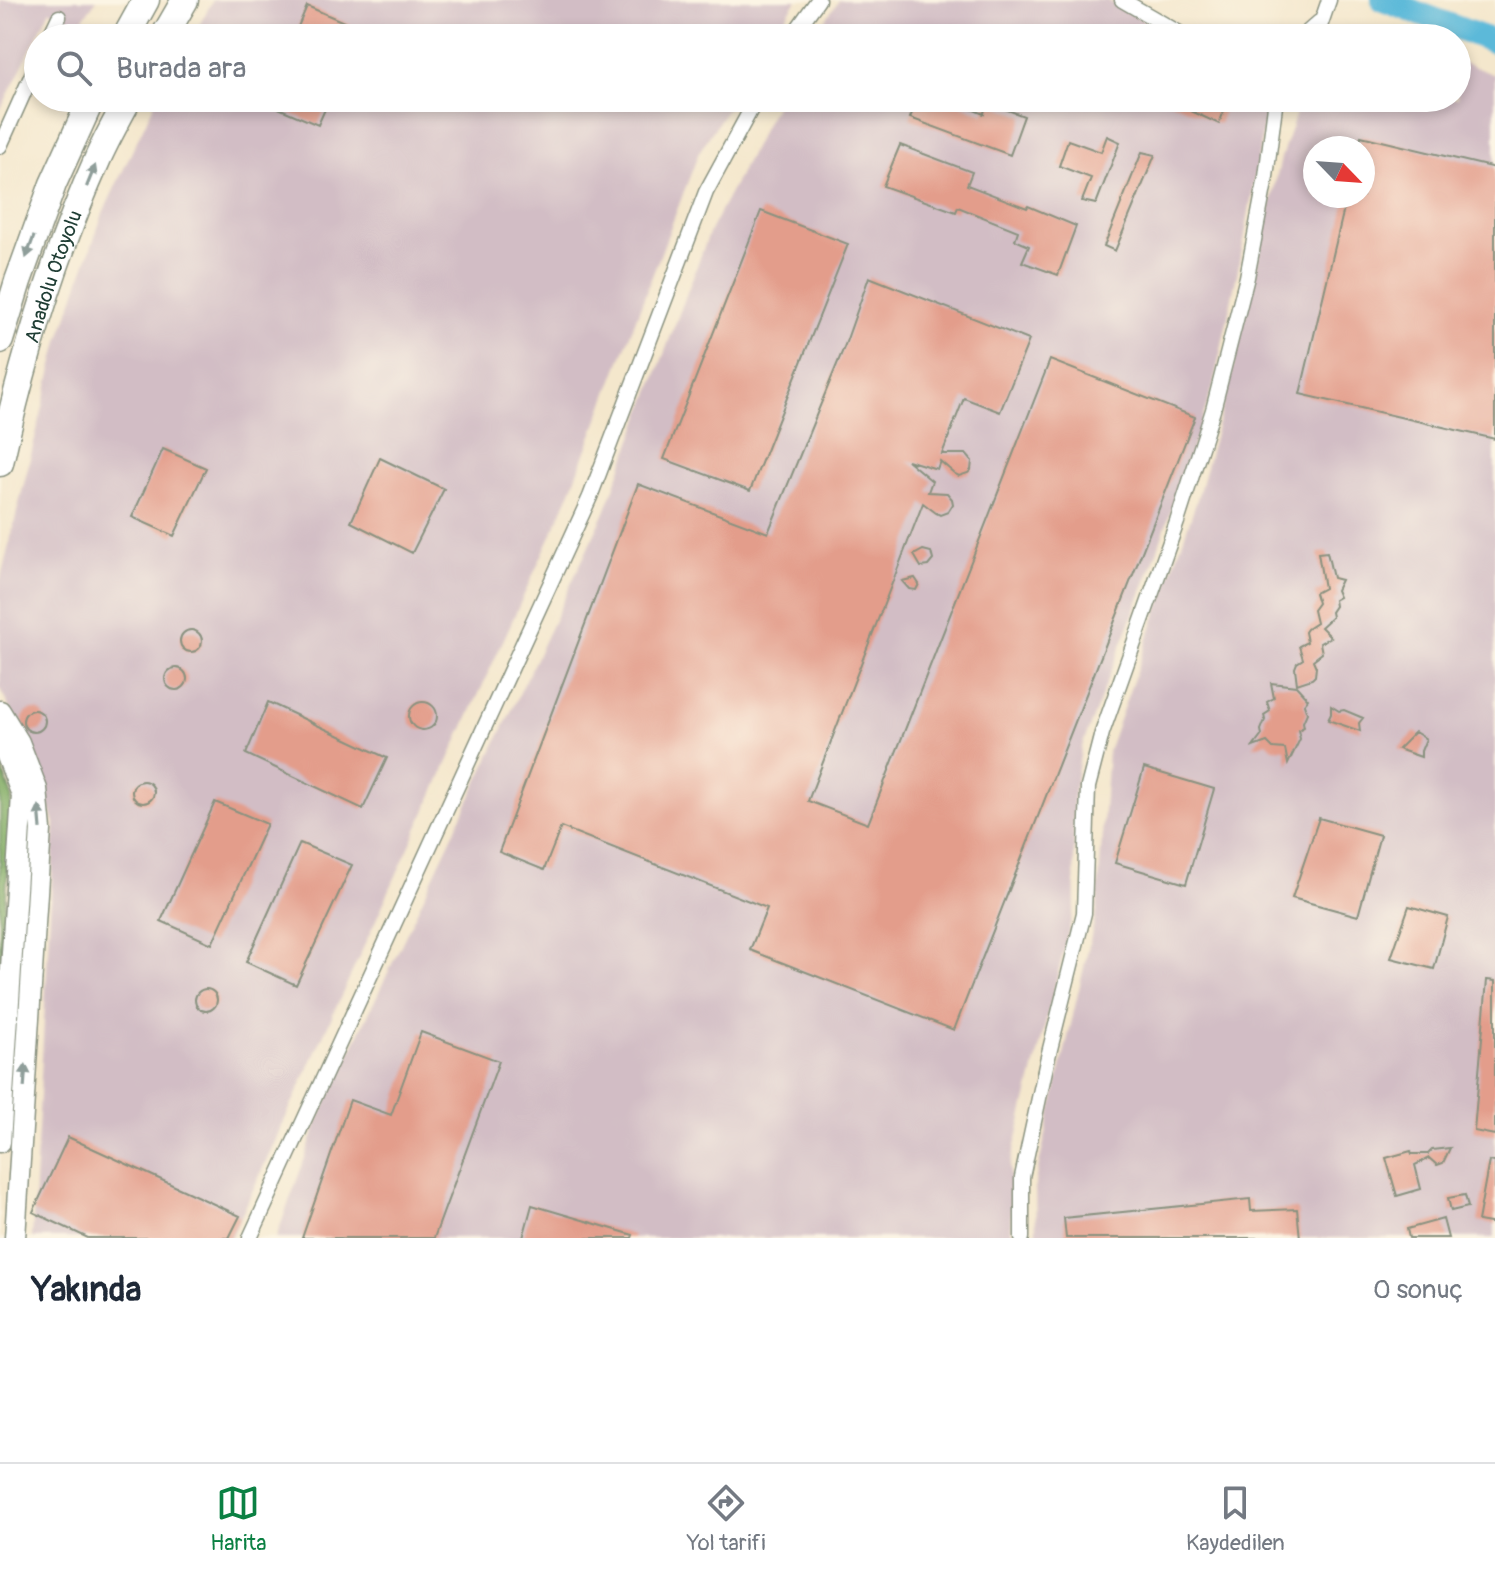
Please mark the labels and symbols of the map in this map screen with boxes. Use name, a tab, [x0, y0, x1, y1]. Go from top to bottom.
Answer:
north arrow	[1303, 136, 1375, 208]
one-way arrow	[84, 164, 97, 188]
street label: Anadolu Otoyolu	[19, 207, 88, 346]
one-way arrow	[23, 236, 36, 260]
one-way arrow	[33, 804, 46, 829]
one-way arrow	[19, 1063, 32, 1088]

